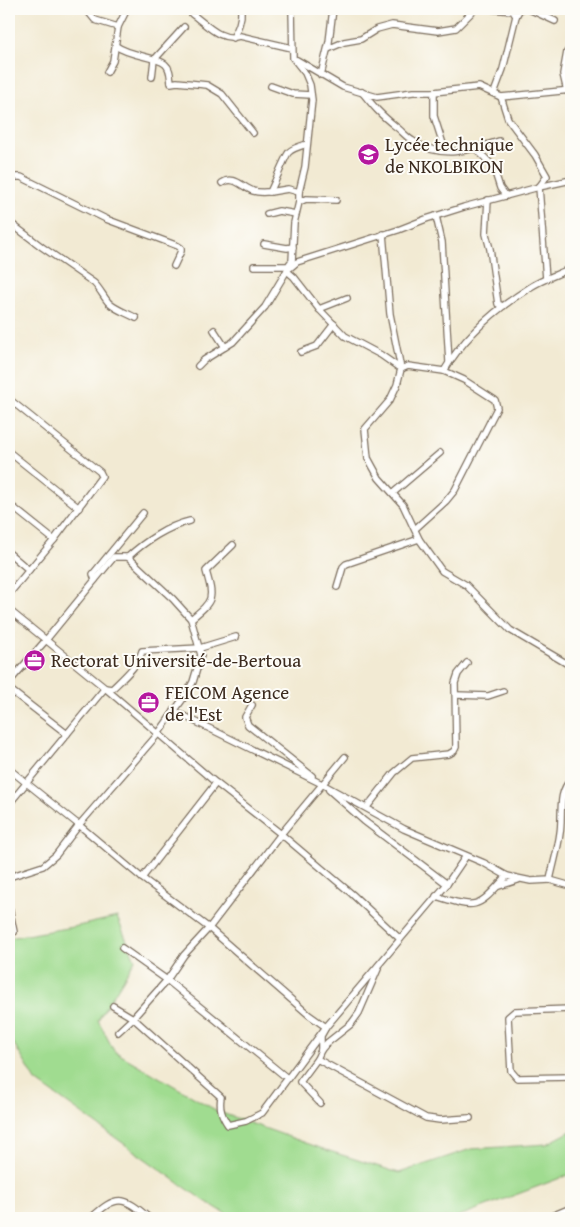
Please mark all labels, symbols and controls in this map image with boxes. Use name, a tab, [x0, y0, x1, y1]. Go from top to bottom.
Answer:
place label: Lycée technique de NKOLBIKON	[385, 130, 514, 180]
school or university icon: Lycée technique de NKOLBIKON	[357, 143, 381, 167]
place label: Rectorat Université-de-Bertoua	[51, 646, 301, 674]
office icon: Rectorat Université-de-Bertoua	[23, 648, 47, 672]
place label: FEICOM Agence de l'Est	[165, 678, 289, 728]
office icon: FEICOM Agence de l'Est	[137, 691, 161, 715]

